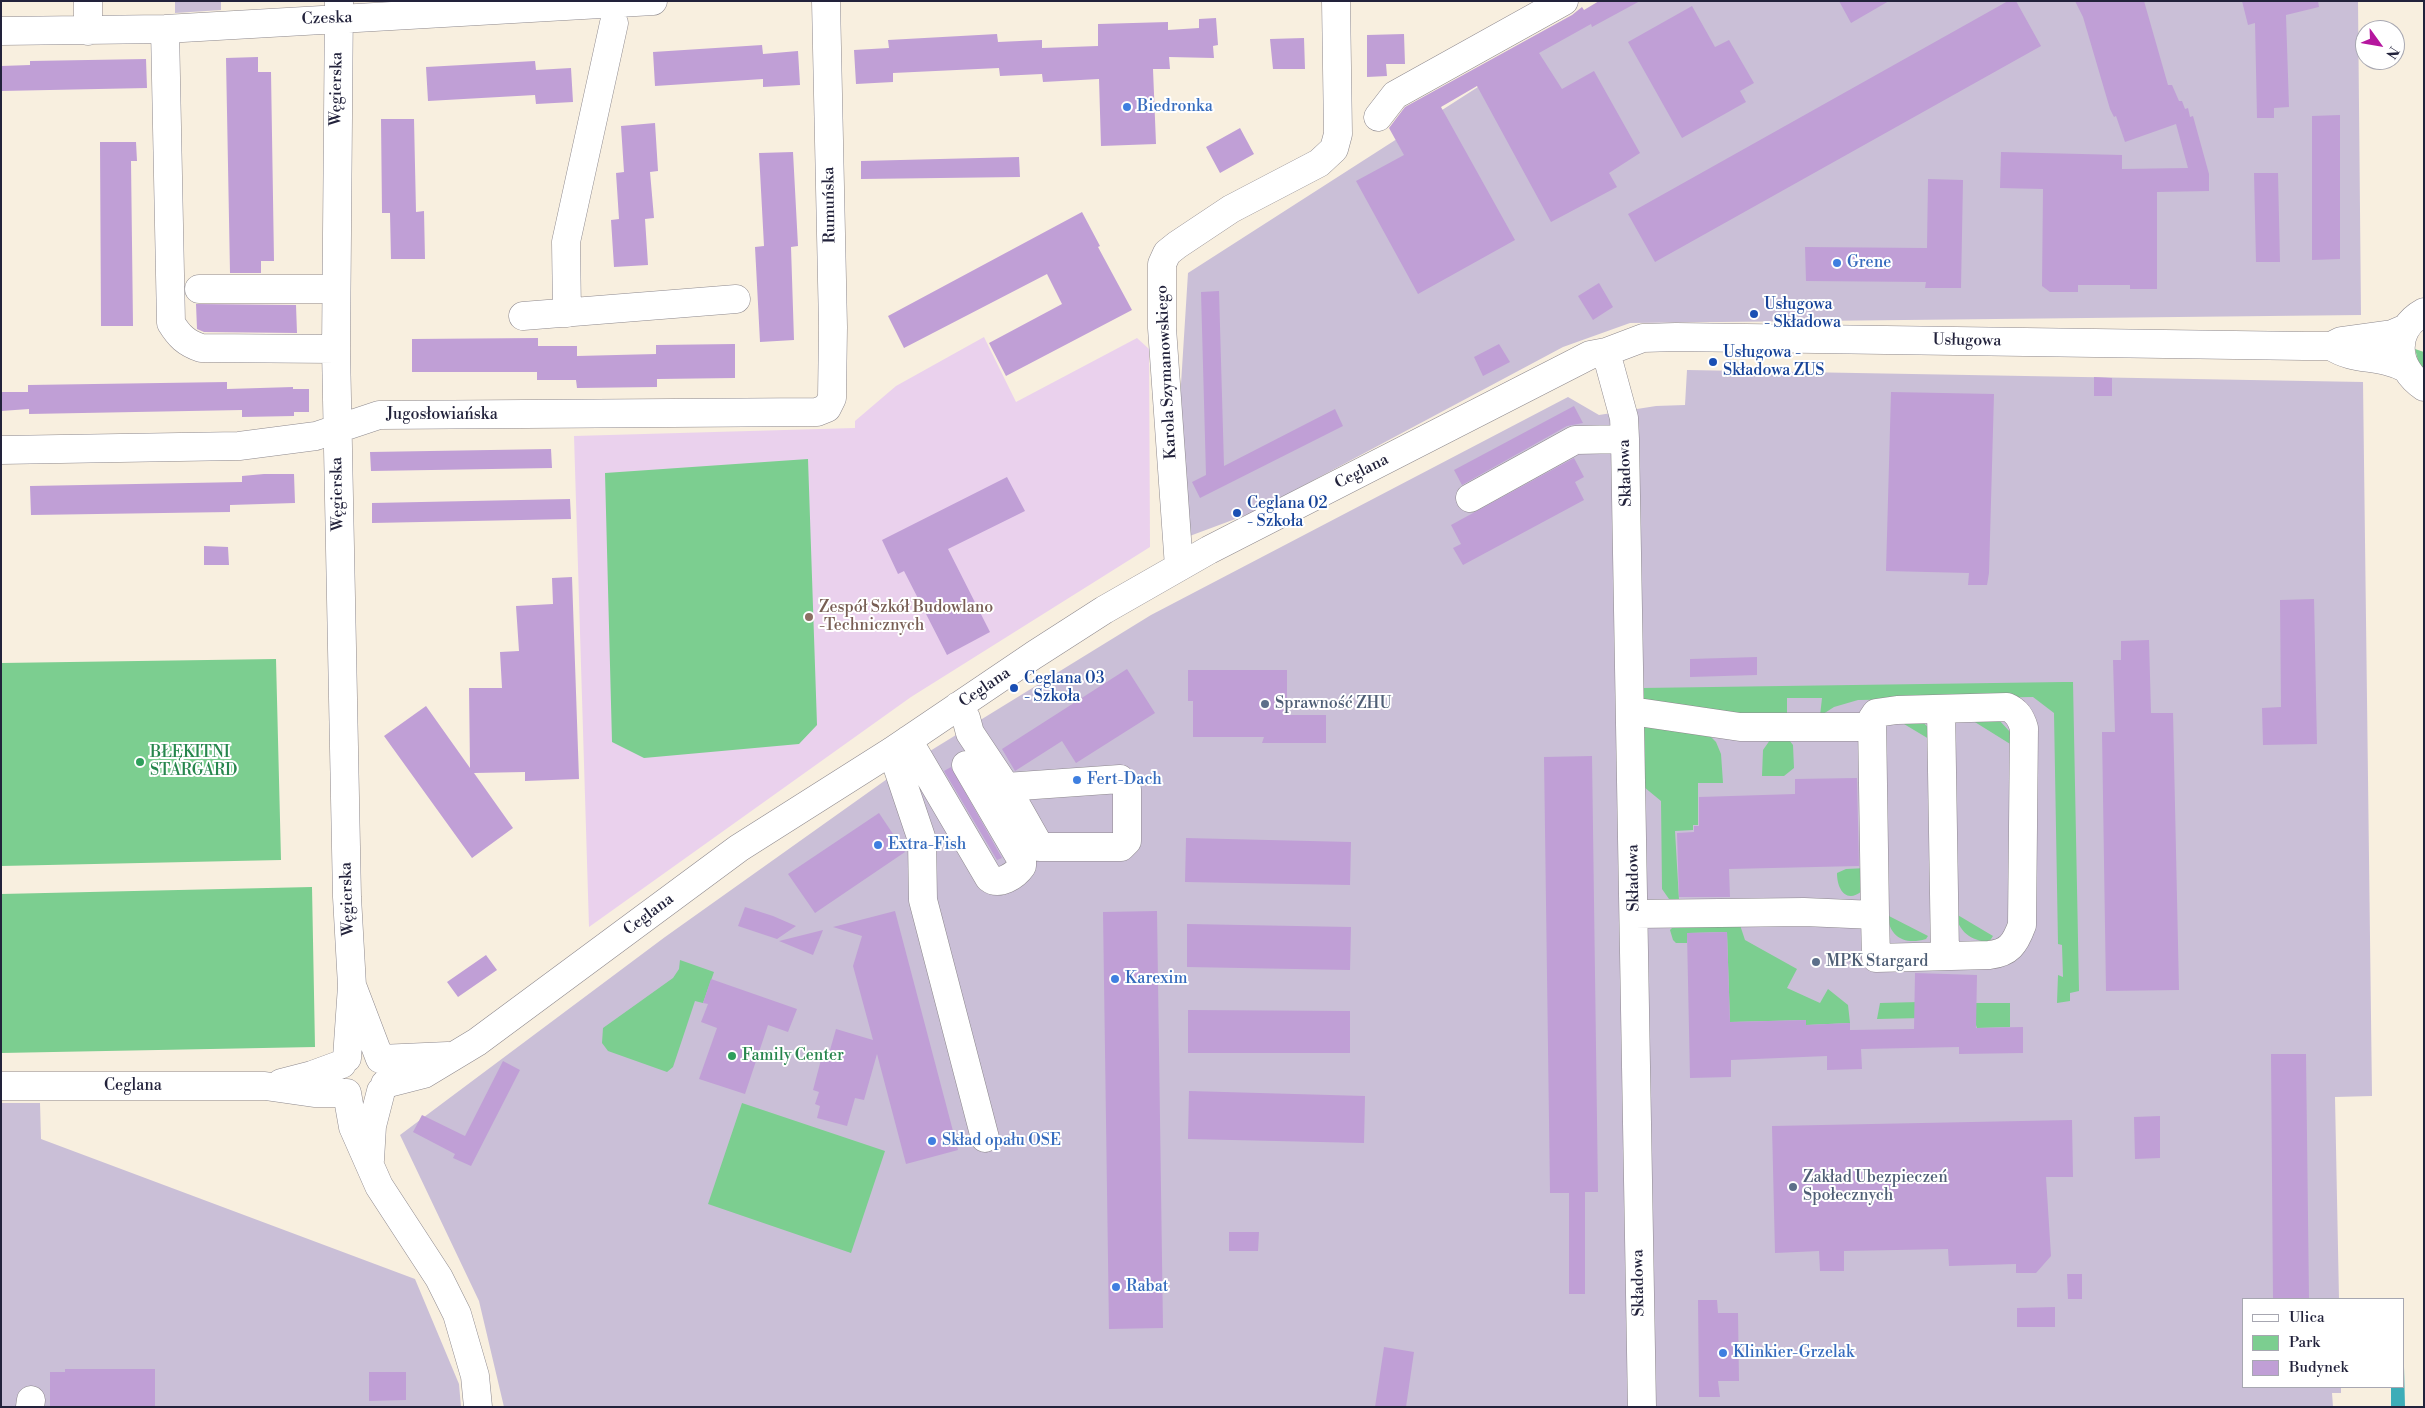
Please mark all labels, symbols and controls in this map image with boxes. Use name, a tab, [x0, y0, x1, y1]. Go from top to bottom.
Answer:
street label: Czeska	[301, 9, 353, 29]
north arrow	[2355, 20, 2405, 70]
text: N	[2381, 43, 2402, 62]
street label: Węgierska	[327, 52, 347, 126]
place label: Biedronka	[1137, 97, 1213, 117]
marker: Biedronka	[1121, 101, 1133, 113]
street label: Rumuńska	[820, 166, 840, 244]
place label: Grene	[1847, 253, 1891, 273]
marker: Grene	[1831, 257, 1843, 269]
street label: Karola Szymanowskiego	[1153, 284, 1181, 460]
place label: Usługowa - Składowa	[1764, 295, 1841, 333]
marker: Usługowa - Składowa	[1748, 308, 1760, 320]
street label: Usługowa	[1932, 331, 2002, 351]
place label: Usługowa - Składowa ZUS	[1723, 343, 1825, 381]
marker: Usługowa - Składowa ZUS	[1707, 356, 1719, 368]
street label: Jugosłowiańska	[386, 405, 498, 425]
street label: Składowa	[1615, 439, 1637, 507]
street label: Ceglana	[1332, 450, 1392, 494]
street label: Węgierska	[328, 457, 348, 531]
place label: Ceglana 02 - Szkoła	[1247, 494, 1328, 532]
marker: Ceglana 02 - Szkoła	[1231, 507, 1243, 519]
place label: Zespół Szkół Budowlano -Technicznych	[819, 598, 993, 636]
marker: Zespół Szkół Budowlano -Technicznych	[803, 611, 815, 623]
street label: Ceglana	[956, 664, 1014, 712]
place label: Ceglana 03 - Szkoła	[1024, 669, 1105, 707]
marker: Ceglana 03 - Szkoła	[1008, 682, 1020, 694]
place label: Sprawność ZHU	[1275, 694, 1391, 714]
marker: Sprawność ZHU	[1259, 698, 1271, 710]
place label: BŁĘKITNI STARGARD	[150, 743, 237, 781]
marker: BŁĘKITNI STARGARD	[134, 756, 146, 768]
place label: Fert-Dach	[1087, 770, 1162, 790]
marker: Fert-Dach	[1071, 774, 1083, 786]
place label: Extra-Fish	[888, 835, 966, 855]
marker: Extra-Fish	[872, 839, 884, 851]
street label: Składowa	[1624, 844, 1644, 912]
street label: Węgierska	[337, 862, 359, 936]
street label: Ceglana	[620, 890, 678, 940]
place label: MPK Stargard	[1826, 952, 1928, 972]
marker: MPK Stargard	[1810, 956, 1822, 968]
place label: Karexim	[1125, 969, 1188, 989]
marker: Karexim	[1109, 973, 1121, 985]
place label: Family Center	[742, 1046, 844, 1066]
marker: Family Center	[726, 1050, 738, 1062]
street label: Ceglana	[104, 1076, 162, 1096]
place label: Skład opału OSE	[942, 1131, 1061, 1151]
marker: Skład opału OSE	[926, 1135, 938, 1147]
place label: Zakład Ubezpieczeń Społecznych	[1803, 1168, 1948, 1206]
marker: Zakład Ubezpieczeń Społecznych	[1787, 1181, 1799, 1193]
street label: Składowa	[1629, 1249, 1649, 1317]
place label: Rabat	[1126, 1277, 1168, 1297]
marker: Rabat	[1110, 1281, 1122, 1293]
legend	[2242, 1298, 2405, 1388]
text: Ulica	[2289, 1308, 2325, 1327]
text: Park	[2289, 1333, 2320, 1352]
place label: Klinkier-Grzelak	[1733, 1343, 1854, 1363]
marker: Klinkier-Grzelak	[1717, 1347, 1729, 1359]
text: Budynek	[2289, 1358, 2348, 1377]

